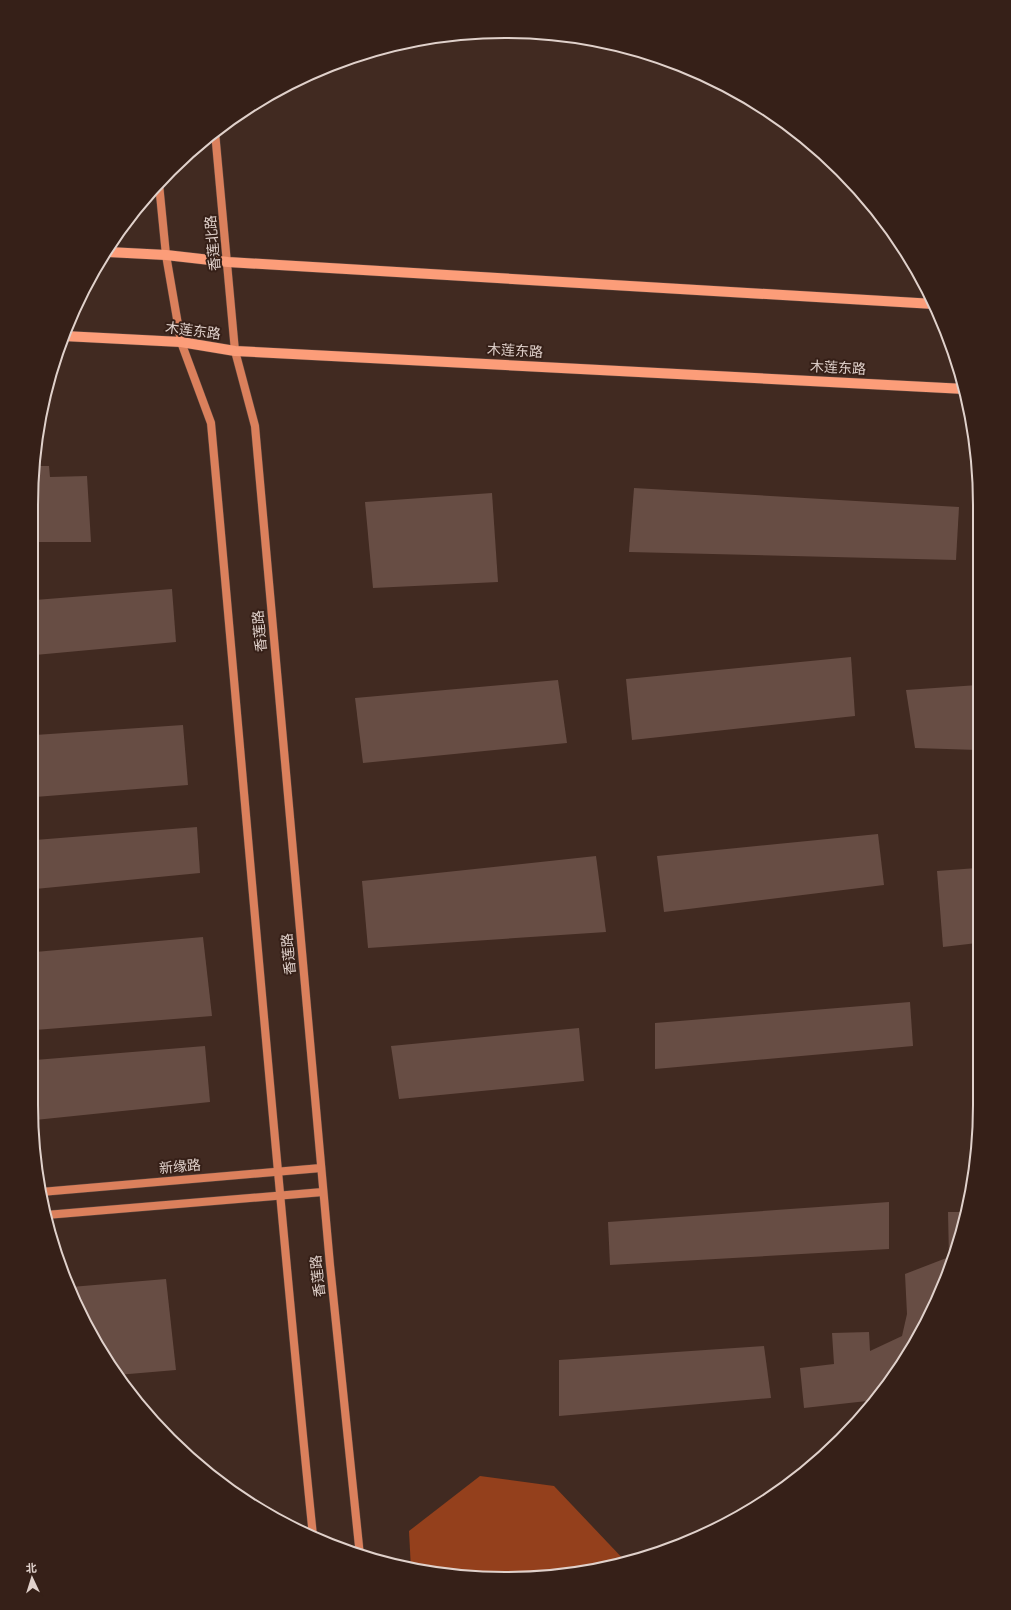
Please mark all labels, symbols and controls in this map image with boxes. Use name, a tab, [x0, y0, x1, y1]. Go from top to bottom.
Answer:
street label: 香莲北路	[202, 214, 224, 272]
street label: 木莲东路	[164, 319, 222, 343]
street label: 木莲东路	[487, 341, 543, 361]
street label: 木莲东路	[810, 358, 866, 378]
street label: 香莲路	[250, 609, 270, 653]
street label: 香莲路	[279, 932, 299, 976]
street label: 新缘路	[158, 1157, 202, 1177]
street label: 香莲路	[307, 1254, 329, 1298]
north arrow	[12, 1558, 52, 1598]
text: 北	[25, 1562, 37, 1575]

